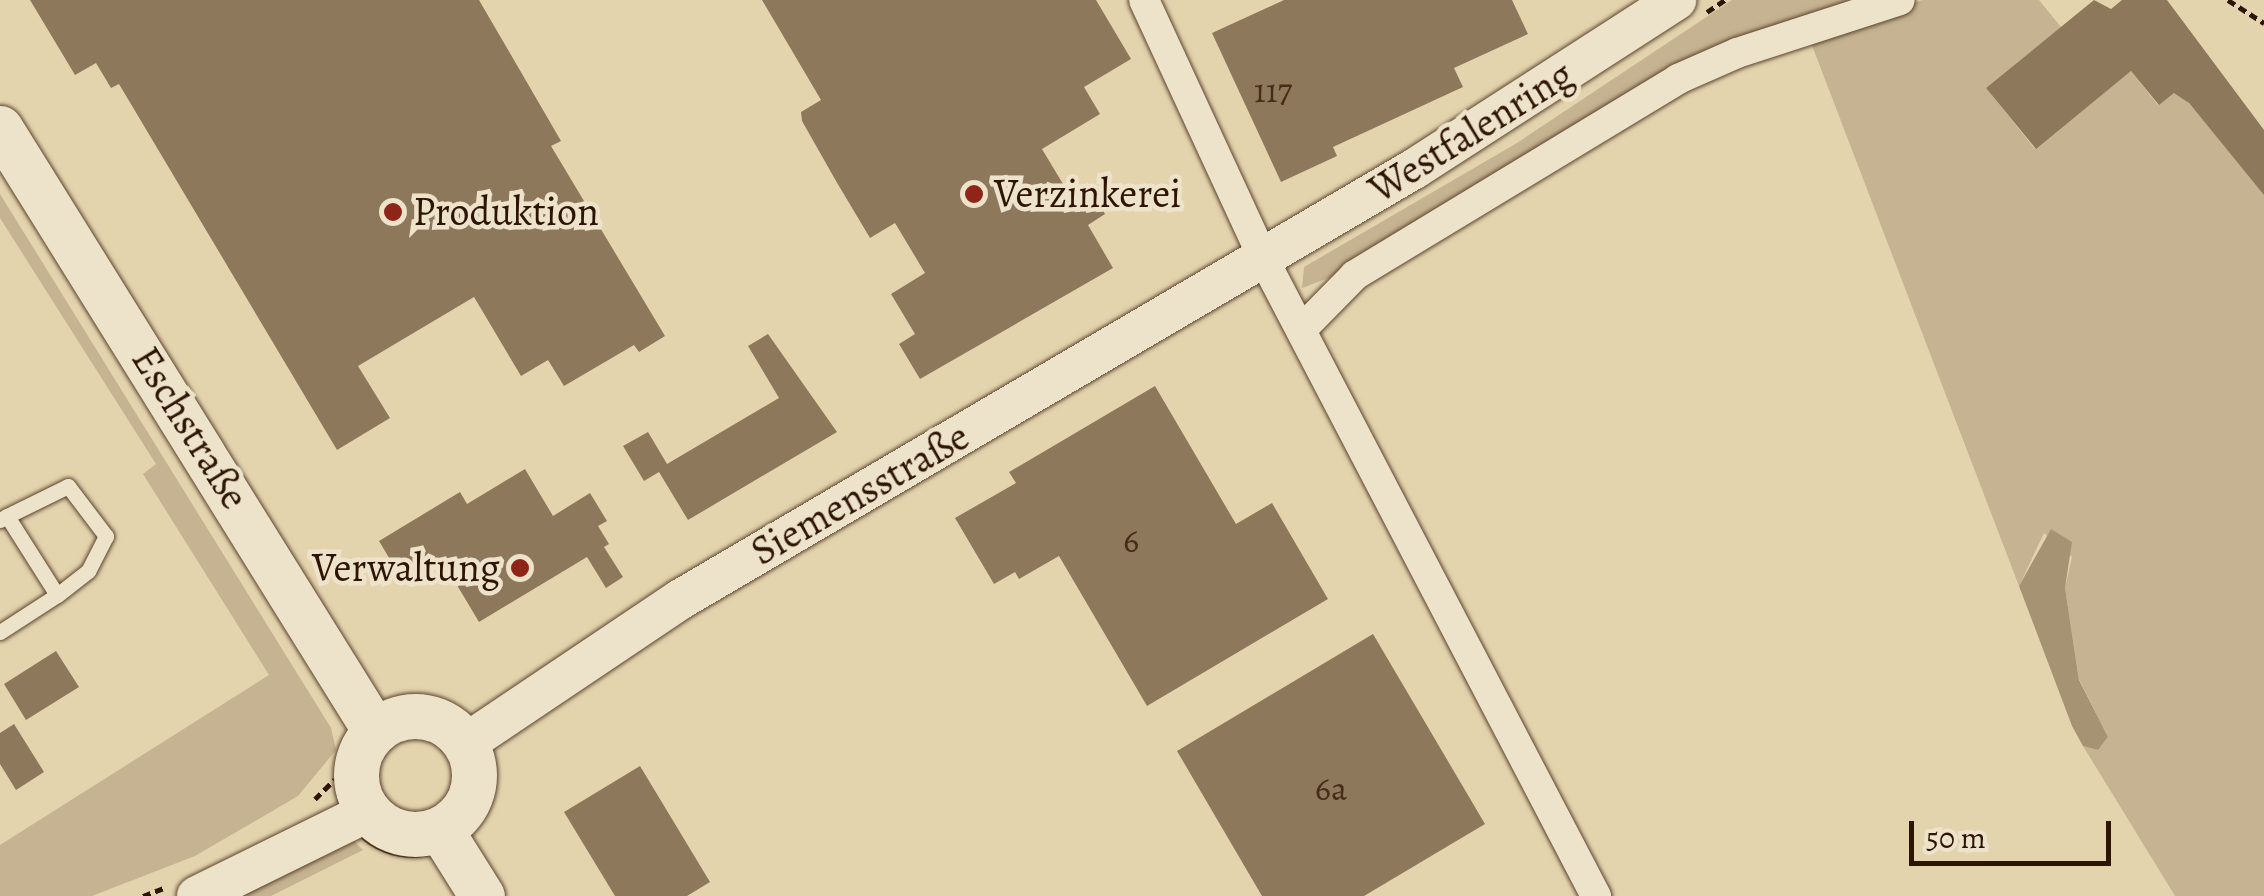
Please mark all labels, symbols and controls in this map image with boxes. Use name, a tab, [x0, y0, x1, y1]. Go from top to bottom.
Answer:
street label: Westfalenring	[1360, 50, 1582, 214]
house number: 117	[1254, 69, 1292, 111]
place label: Verzinkerei	[994, 170, 1181, 218]
marker: Verzinkerei	[963, 183, 985, 205]
place label: Produktion	[413, 188, 599, 236]
marker: Produktion	[382, 201, 404, 223]
street label: Eschstraße	[121, 338, 259, 518]
street label: Siemensstraße	[743, 412, 977, 576]
house number: 6	[1123, 519, 1139, 561]
place label: Verwaltung	[312, 544, 500, 592]
marker: Verwaltung	[509, 557, 531, 579]
house number: 6a	[1315, 767, 1347, 809]
scale bar	[1914, 801, 2116, 863]
text: 50 m	[1926, 818, 1986, 858]

